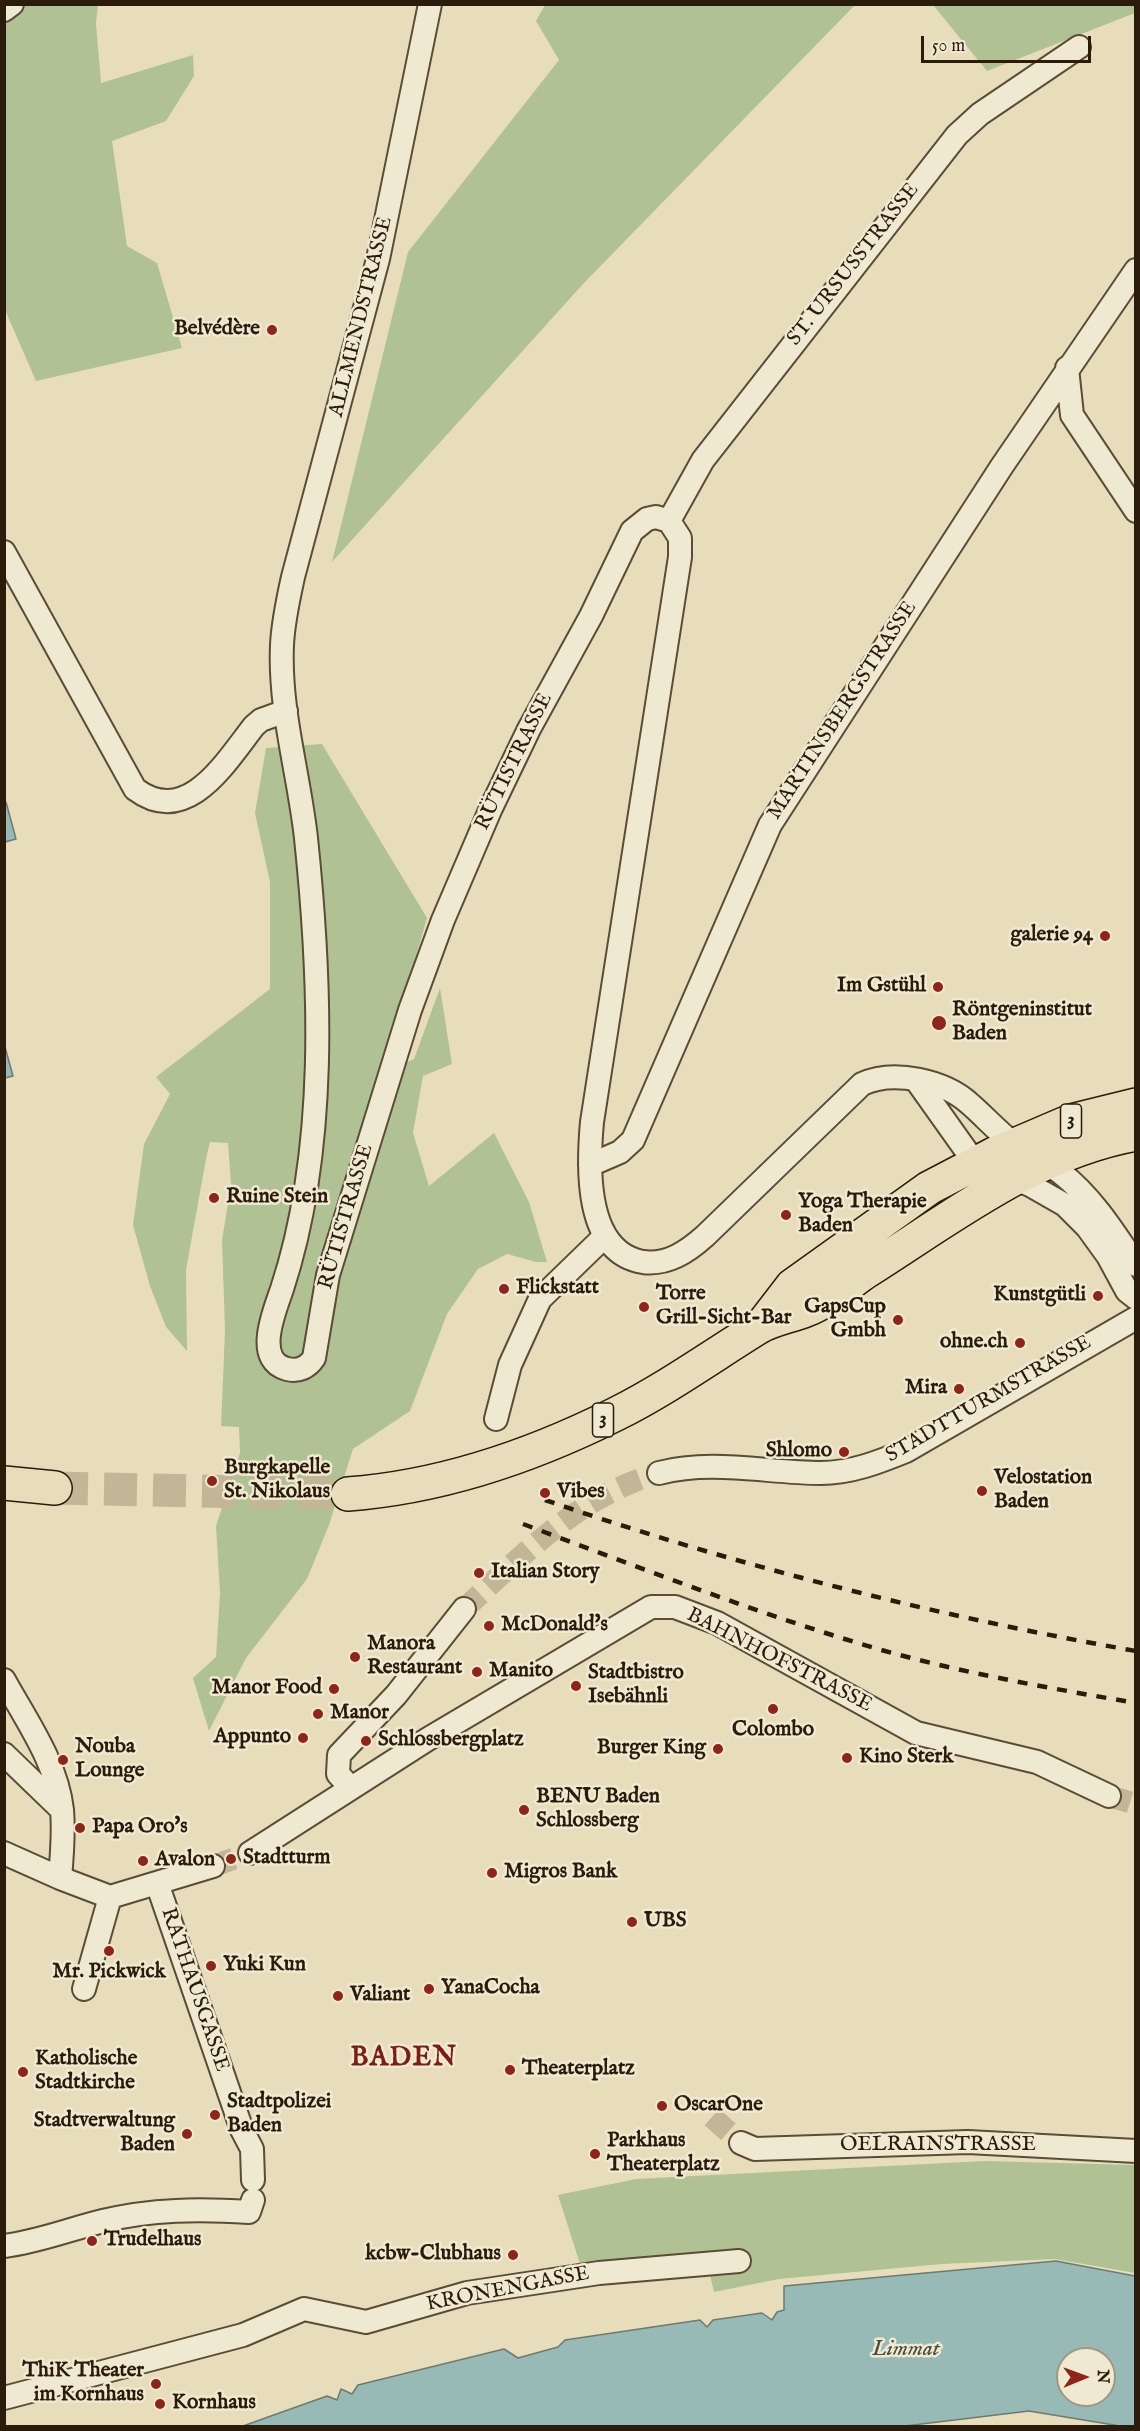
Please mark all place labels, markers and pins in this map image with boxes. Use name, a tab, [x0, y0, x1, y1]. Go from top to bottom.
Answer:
place label: Belvédère	[174, 317, 260, 343]
marker: Belvédère	[265, 323, 279, 337]
place label: galerie 94	[1010, 923, 1093, 949]
marker: galerie 94	[1098, 929, 1112, 943]
place label: Im Gstühl	[837, 974, 926, 1000]
marker: Im Gstühl	[931, 980, 945, 994]
place label: Röntgeninstitut Baden	[952, 998, 1092, 1048]
marker: Röntgeninstitut Baden	[930, 1014, 948, 1032]
place label: Ruine Stein	[226, 1185, 328, 1211]
place label: Yoga Therapie Baden	[798, 1190, 927, 1240]
marker: Ruine Stein	[207, 1191, 221, 1205]
marker: Yoga Therapie Baden	[779, 1208, 793, 1222]
place label: Flickstatt	[516, 1276, 599, 1302]
marker: Flickstatt	[497, 1282, 511, 1296]
place label: Torre Grill-Sicht-Bar	[656, 1282, 791, 1332]
place label: Kunstgütli	[993, 1283, 1086, 1309]
marker: Kunstgütli	[1091, 1289, 1105, 1303]
place label: GapsCup Gmbh	[804, 1295, 886, 1345]
marker: Torre Grill-Sicht-Bar	[637, 1300, 651, 1314]
marker: GapsCup Gmbh	[891, 1313, 905, 1327]
place label: ohne.ch	[940, 1330, 1008, 1356]
marker: ohne.ch	[1013, 1336, 1027, 1350]
place label: Mira	[905, 1376, 947, 1402]
marker: Mira	[952, 1382, 966, 1396]
place label: Shlomo	[766, 1439, 832, 1465]
marker: Shlomo	[837, 1445, 851, 1459]
place label: Burgkapelle St. Nikolaus	[224, 1456, 330, 1506]
place label: Velostation Baden	[994, 1466, 1092, 1516]
marker: Burgkapelle St. Nikolaus	[205, 1474, 219, 1488]
place label: Vibes	[557, 1480, 605, 1506]
marker: Velostation Baden	[975, 1484, 989, 1498]
marker: Vibes	[538, 1486, 552, 1500]
place label: Italian Story	[491, 1560, 600, 1586]
marker: Italian Story	[472, 1566, 486, 1580]
place label: McDonald's	[501, 1613, 608, 1639]
marker: McDonald's	[482, 1619, 496, 1633]
place label: Manora Restaurant	[367, 1632, 462, 1682]
marker: Manora Restaurant	[348, 1650, 362, 1664]
place label: Manito	[489, 1659, 553, 1685]
place label: Stadtbistro Isebähnli	[588, 1661, 684, 1711]
marker: Manito	[470, 1665, 484, 1679]
place label: Manor Food	[211, 1676, 322, 1702]
marker: Stadtbistro Isebähnli	[569, 1679, 583, 1693]
marker: Manor Food	[327, 1682, 341, 1696]
place label: Manor	[330, 1701, 389, 1727]
marker: Colombo	[766, 1702, 780, 1716]
marker: Manor	[311, 1707, 325, 1721]
place label: Colombo	[732, 1718, 814, 1744]
place label: Appunto	[214, 1725, 291, 1751]
place label: Schlossbergplatz	[378, 1728, 524, 1754]
marker: Appunto	[296, 1731, 310, 1745]
marker: Schlossbergplatz	[359, 1734, 373, 1748]
place label: Nouba Lounge	[75, 1735, 144, 1785]
place label: Burger King	[597, 1736, 706, 1762]
marker: Burger King	[711, 1742, 725, 1756]
place label: Kino Sterk	[859, 1745, 953, 1771]
marker: Kino Sterk	[840, 1751, 854, 1765]
marker: Nouba Lounge	[56, 1753, 70, 1767]
place label: BENU Baden Schlossberg	[536, 1785, 660, 1835]
marker: BENU Baden Schlossberg	[517, 1803, 531, 1817]
place label: Papa Oro's	[92, 1815, 188, 1841]
marker: Papa Oro's	[73, 1821, 87, 1835]
place label: Stadtturm	[243, 1846, 330, 1872]
place label: Avalon	[155, 1848, 215, 1874]
marker: Stadtturm	[224, 1852, 238, 1866]
marker: Avalon	[136, 1854, 150, 1868]
place label: Migros Bank	[504, 1860, 617, 1886]
marker: Migros Bank	[485, 1866, 499, 1880]
place label: UBS	[644, 1909, 686, 1935]
marker: UBS	[625, 1915, 639, 1929]
marker: Mr. Pickwick	[102, 1944, 116, 1958]
place label: Yuki Kun	[223, 1953, 306, 1979]
marker: Yuki Kun	[204, 1959, 218, 1973]
place label: Mr. Pickwick	[52, 1960, 166, 1986]
place label: YanaCocha	[441, 1976, 540, 2002]
marker: YanaCocha	[422, 1982, 436, 1996]
place label: Valiant	[350, 1983, 410, 2009]
marker: Valiant	[331, 1989, 345, 2003]
place label: Katholische Stadtkirche	[35, 2047, 137, 2097]
place label: Theaterplatz	[522, 2057, 635, 2083]
marker: Theaterplatz	[503, 2063, 517, 2077]
marker: Katholische Stadtkirche	[16, 2065, 30, 2079]
place label: Stadtpolizei Baden	[227, 2090, 331, 2140]
place label: OscarOne	[674, 2093, 763, 2119]
marker: OscarOne	[655, 2099, 669, 2113]
marker: Stadtpolizei Baden	[208, 2108, 222, 2122]
place label: Stadtverwaltung Baden	[34, 2109, 175, 2159]
marker: Stadtverwaltung Baden	[180, 2127, 194, 2141]
place label: Parkhaus Theaterplatz	[607, 2129, 720, 2179]
marker: Parkhaus Theaterplatz	[588, 2147, 602, 2161]
place label: Trudelhaus	[104, 2228, 201, 2254]
marker: Trudelhaus	[85, 2234, 99, 2248]
place label: kcbw-Clubhaus	[365, 2242, 501, 2268]
marker: kcbw-Clubhaus	[506, 2248, 520, 2262]
place label: ThiK Theater im Kornhaus	[22, 2359, 144, 2409]
marker: ThiK Theater im Kornhaus	[149, 2377, 163, 2391]
place label: Kornhaus	[172, 2391, 256, 2417]
marker: Kornhaus	[153, 2397, 167, 2411]

